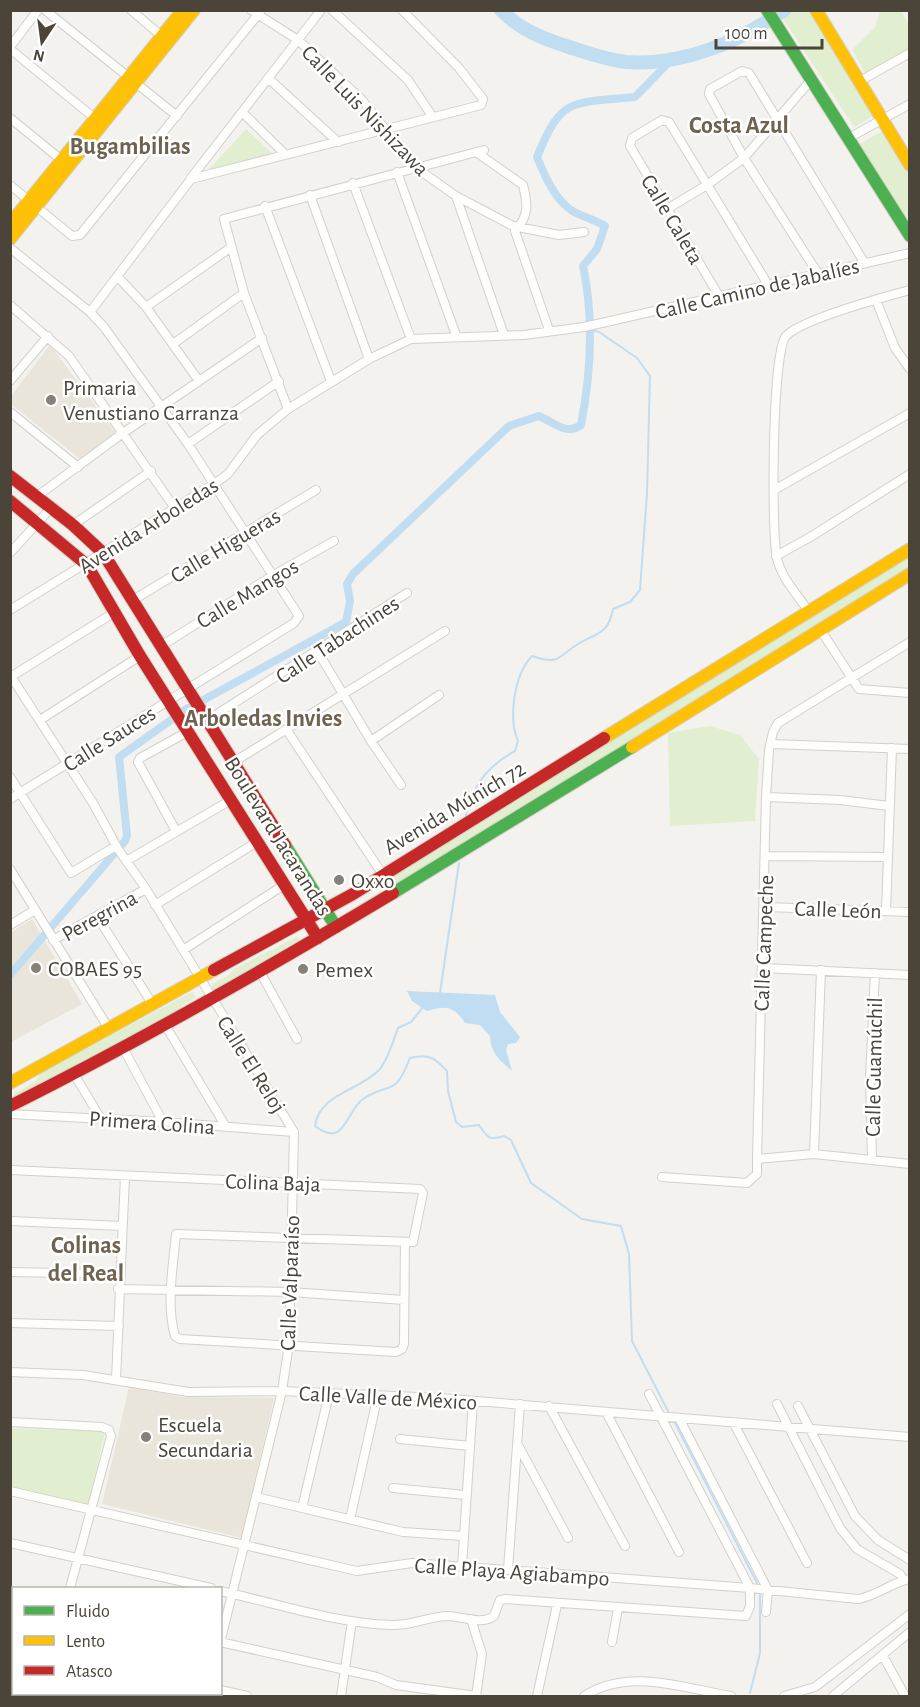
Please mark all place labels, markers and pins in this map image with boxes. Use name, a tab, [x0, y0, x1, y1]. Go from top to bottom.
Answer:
place label: Primaria Venustiano Carranza	[63, 377, 239, 424]
marker: Primaria Venustiano Carranza	[44, 393, 58, 407]
place label: Oxxo	[351, 870, 395, 892]
marker: Oxxo	[332, 873, 346, 887]
place label: COBAES 95	[48, 958, 142, 980]
place label: Pemex	[315, 959, 373, 981]
marker: COBAES 95	[29, 961, 43, 975]
marker: Pemex	[296, 962, 310, 976]
place label: Escuela Secundaria	[158, 1414, 253, 1461]
marker: Escuela Secundaria	[139, 1430, 153, 1444]

